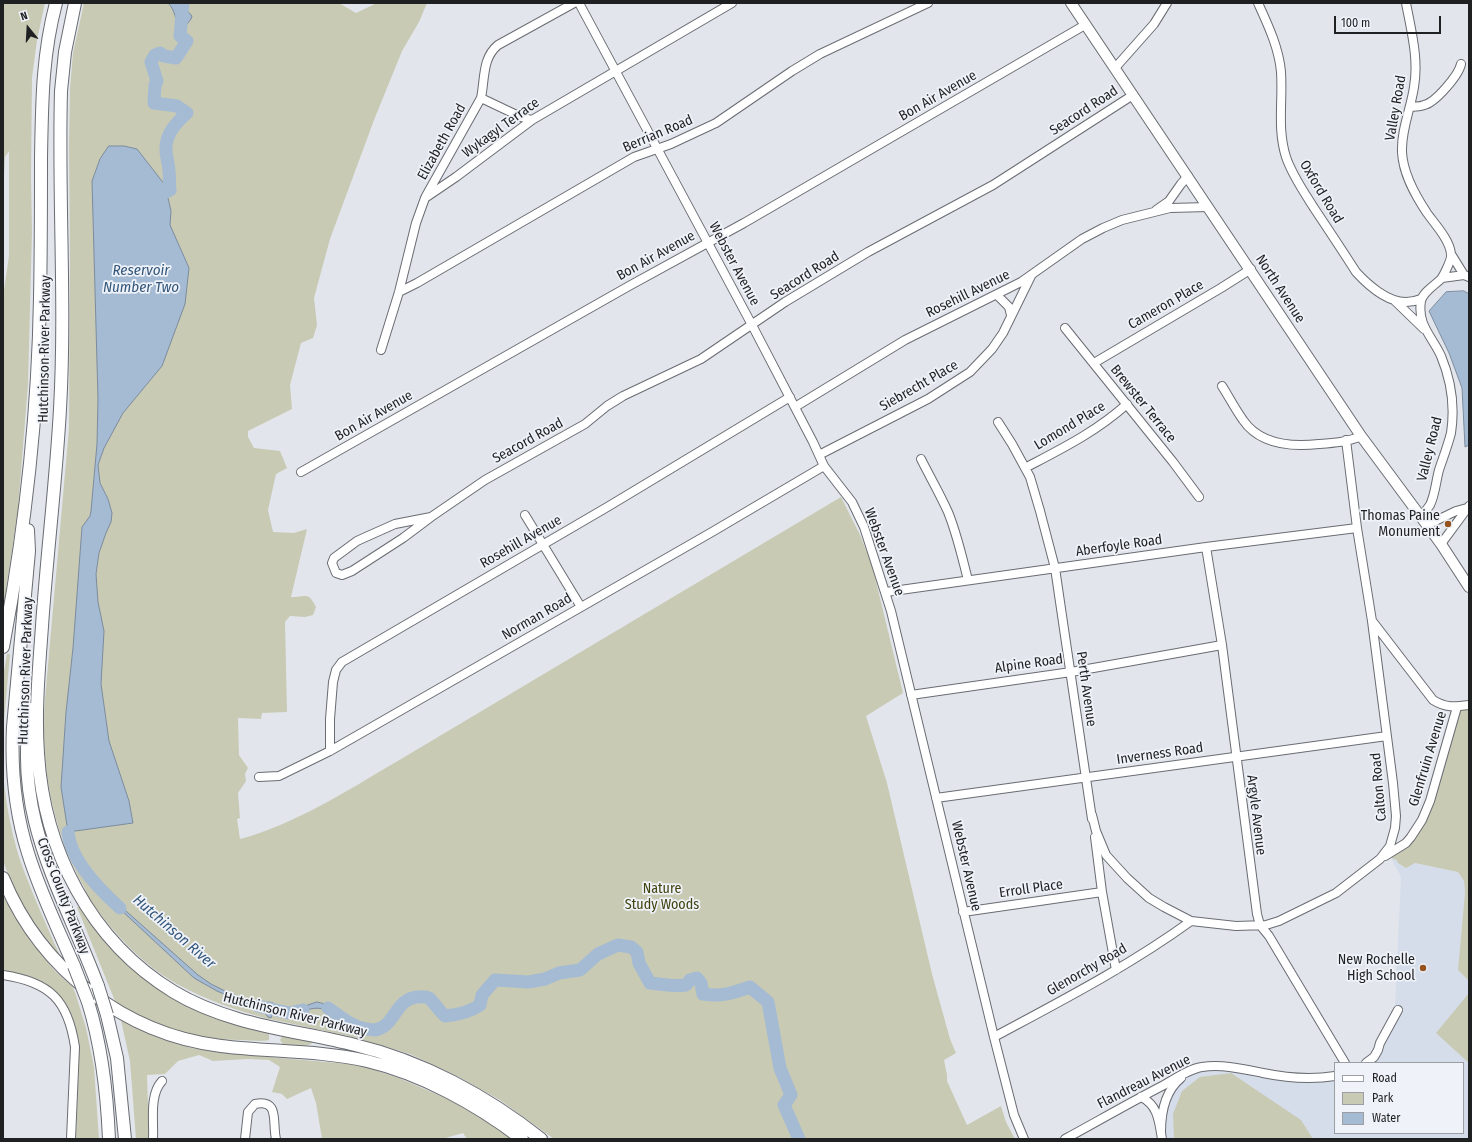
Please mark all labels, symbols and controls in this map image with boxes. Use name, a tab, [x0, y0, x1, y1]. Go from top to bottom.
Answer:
north arrow	[8, 8, 48, 48]
scale bar	[1336, 8, 1443, 34]
text: N	[19, 9, 29, 23]
text: 100 m	[1341, 16, 1370, 30]
street label: Bon Air Avenue	[896, 67, 980, 125]
street label: Valley Road	[1382, 74, 1410, 142]
street label: Seacord Road	[1047, 83, 1121, 139]
street label: Wykagyl Terrace	[459, 94, 543, 162]
street label: Elizabeth Road	[414, 101, 470, 183]
street label: Berrian Road	[620, 112, 696, 156]
street label: Oxford Road	[1296, 157, 1346, 227]
street label: Webster Avenue	[705, 219, 763, 309]
street label: Bon Air Avenue	[614, 228, 698, 284]
street label: Seacord Road	[767, 248, 843, 304]
street label: North Avenue	[1252, 252, 1308, 326]
water label: Reservoir Number Two	[103, 262, 179, 297]
street label: Rosehill Avenue	[923, 266, 1013, 322]
street label: Hutchinson River Parkway	[35, 275, 55, 423]
street label: Cameron Place	[1125, 277, 1207, 333]
street label: Siebrecht Place	[877, 357, 961, 415]
street label: Brewster Terrace	[1107, 362, 1179, 446]
street label: Bon Air Avenue	[332, 387, 416, 445]
street label: Lomond Place	[1031, 398, 1109, 454]
street label: Seacord Road	[490, 415, 566, 467]
street label: Valley Road	[1414, 415, 1446, 483]
street label: Webster Avenue	[860, 506, 908, 598]
place label: Thomas Paine Monument	[1361, 508, 1440, 540]
street label: Rosehill Avenue	[477, 512, 565, 572]
marker: Thomas Paine Monument	[1443, 519, 1453, 529]
street label: Aberfoyle Road	[1075, 532, 1163, 560]
street label: Norman Road	[499, 590, 575, 644]
street label: Hutchinson River Parkway	[15, 597, 37, 745]
street label: Perth Avenue	[1072, 650, 1100, 728]
street label: Alpine Road	[994, 651, 1064, 677]
street label: Glenfruin Avenue	[1406, 709, 1450, 809]
street label: Inverness Road	[1116, 740, 1204, 768]
street label: Calton Road	[1368, 752, 1390, 822]
street label: Argyle Avenue	[1243, 774, 1269, 856]
street label: Webster Avenue	[947, 819, 985, 913]
street label: Cross County Parkway	[33, 835, 93, 957]
street label: Erroll Place	[998, 876, 1064, 902]
park label: Nature Study Woods	[625, 881, 699, 914]
water label: Hutchinson River	[129, 891, 219, 973]
street label: Glenorchy Road	[1044, 940, 1130, 1000]
place label: New Rochelle High School	[1338, 952, 1415, 984]
marker: New Rochelle High School	[1418, 963, 1428, 973]
street label: Hutchinson River Parkway	[221, 989, 369, 1041]
street label: Flandreau Avenue	[1095, 1051, 1193, 1113]
legend	[1334, 1062, 1464, 1134]
text: Road	[1372, 1071, 1397, 1085]
text: Park	[1372, 1091, 1393, 1105]
text: Water	[1372, 1111, 1400, 1125]

